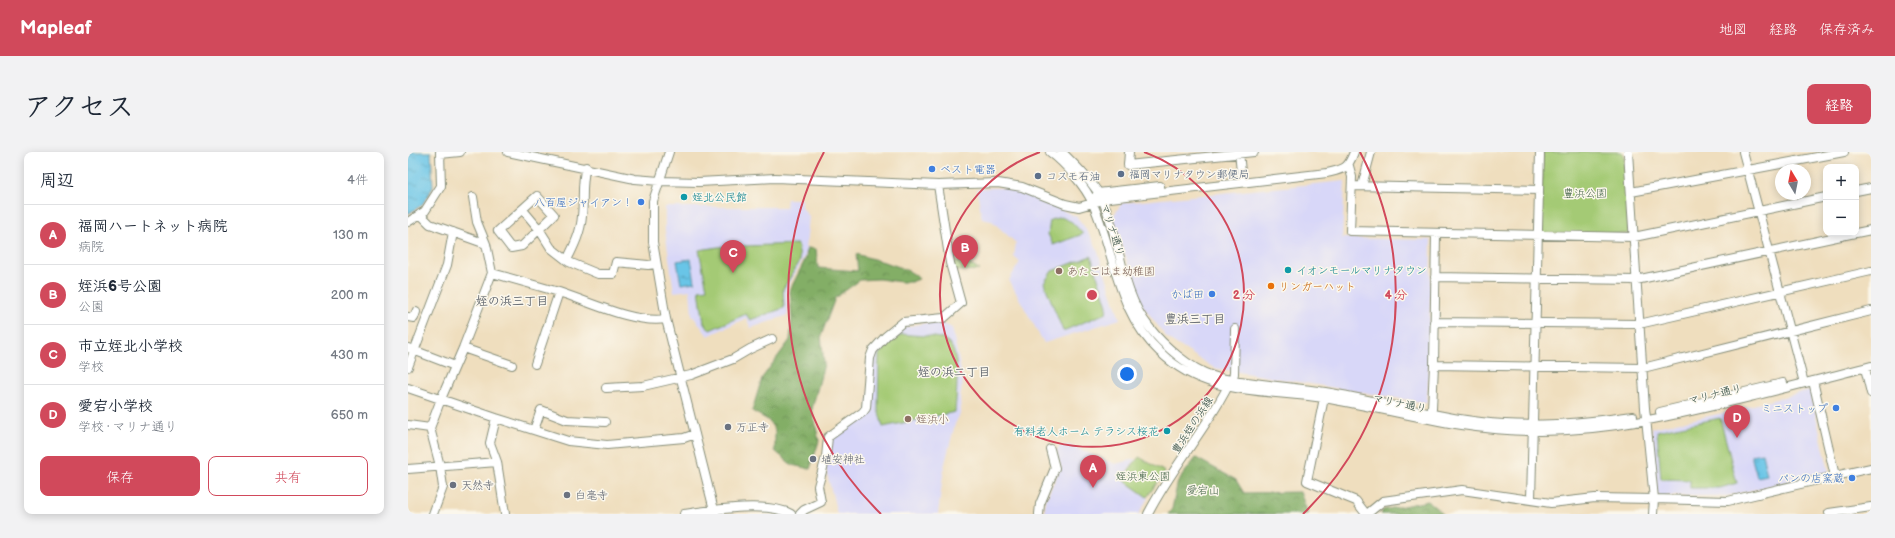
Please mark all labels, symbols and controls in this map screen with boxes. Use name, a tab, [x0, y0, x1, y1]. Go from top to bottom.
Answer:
text: Mapleaf	[20, 17, 92, 40]
text: 地図	[1719, 21, 1747, 38]
text: 経路	[1769, 21, 1797, 38]
text: 保存済み	[1819, 21, 1875, 38]
button: 経路	[1807, 84, 1871, 124]
text: アクセス	[24, 91, 134, 124]
place label: ベスト電器	[940, 163, 996, 176]
marker: ベスト電器	[927, 164, 937, 174]
north arrow	[1775, 164, 1811, 200]
map controls	[1823, 164, 1859, 236]
button: +	[1823, 164, 1859, 200]
place label: 福岡マリナタウン郵便局	[1129, 168, 1250, 181]
marker: 福岡マリナタウン郵便局	[1116, 169, 1126, 179]
place label: コスモ石油	[1046, 170, 1101, 183]
text: 周辺	[40, 171, 74, 191]
marker: コスモ石油	[1033, 171, 1043, 181]
text: 4件	[347, 172, 368, 188]
park label: 豊浜公園	[1563, 187, 1607, 200]
place label: 姪北公民館	[692, 191, 747, 204]
marker: 姪北公民館	[679, 192, 689, 202]
place label: 八百屋ジャイアン！	[534, 196, 633, 209]
marker: 八百屋ジャイアン！	[636, 197, 646, 207]
button: −	[1823, 200, 1859, 236]
street label: マリナ通り	[1098, 202, 1127, 258]
text: 福岡ハートネット病院	[78, 217, 227, 236]
text: A	[49, 227, 57, 243]
text: 130 m	[333, 227, 368, 243]
pin: B	[952, 235, 978, 268]
text: 病院	[78, 239, 104, 255]
pin: C	[720, 240, 746, 273]
place label: イオンモールマリナタウン	[1296, 264, 1427, 277]
place label: あたごはま幼稚園	[1067, 265, 1155, 278]
marker: イオンモールマリナタウン	[1283, 265, 1293, 275]
marker: あたごはま幼稚園	[1054, 266, 1064, 276]
text: 姪浜6号公園	[78, 277, 162, 296]
place label: リンガーハット	[1279, 280, 1356, 293]
marker: リンガーハット	[1266, 281, 1276, 291]
text: B	[48, 287, 58, 303]
text: 200 m	[331, 287, 368, 303]
centre of rings	[1085, 288, 1099, 302]
place label: かば田	[1171, 288, 1204, 301]
text: 2 分	[1233, 288, 1255, 303]
text: 4 分	[1385, 288, 1407, 303]
marker: かば田	[1207, 289, 1217, 299]
district label: 姪の浜三丁目	[476, 294, 548, 309]
text: 公園	[78, 299, 104, 315]
district label: 豊浜三丁目	[1165, 312, 1225, 327]
text: 市立姪北小学校	[78, 337, 183, 356]
text: C	[48, 347, 58, 363]
text: 430 m	[330, 347, 368, 363]
text: 学校	[78, 359, 104, 375]
your location	[1117, 364, 1137, 384]
district label: 姪の浜二丁目	[918, 365, 990, 380]
street label: マリナ通り	[1687, 382, 1743, 407]
street label: マリナ通り	[1372, 391, 1428, 416]
street label: 豊浜姪の浜線	[1169, 394, 1216, 456]
text: 愛宕小学校	[78, 397, 153, 416]
place label: ミニストップ	[1761, 402, 1828, 415]
marker: ミニストップ	[1831, 403, 1841, 413]
pin: D	[1724, 405, 1750, 438]
text: D	[48, 407, 58, 423]
text: 650 m	[331, 407, 368, 423]
place label: 姪浜小	[916, 413, 949, 426]
marker: 姪浜小	[903, 414, 913, 424]
text: 学校 · マリナ通り	[78, 419, 177, 435]
place label: 万正寺	[736, 421, 769, 434]
marker: 万正寺	[723, 422, 733, 432]
place label: 有料老人ホーム テラシス桜花	[1014, 425, 1159, 438]
marker: 有料老人ホーム テラシス桜花	[1162, 426, 1172, 436]
place label: 埴安神社	[821, 453, 865, 466]
marker: 埴安神社	[808, 454, 818, 464]
pin: A	[1080, 455, 1106, 488]
button: 保存	[40, 456, 200, 496]
button: 共有	[208, 456, 368, 496]
park label: 姪浜東公園	[1116, 470, 1171, 483]
place label: パンの店窯蔵	[1778, 472, 1844, 485]
marker: パンの店窯蔵	[1847, 473, 1857, 483]
place label: 天然寺	[461, 479, 494, 492]
marker: 天然寺	[448, 480, 458, 490]
park label: 愛宕山	[1187, 484, 1220, 497]
place label: 白毫寺	[575, 489, 608, 502]
marker: 白毫寺	[562, 490, 572, 500]

